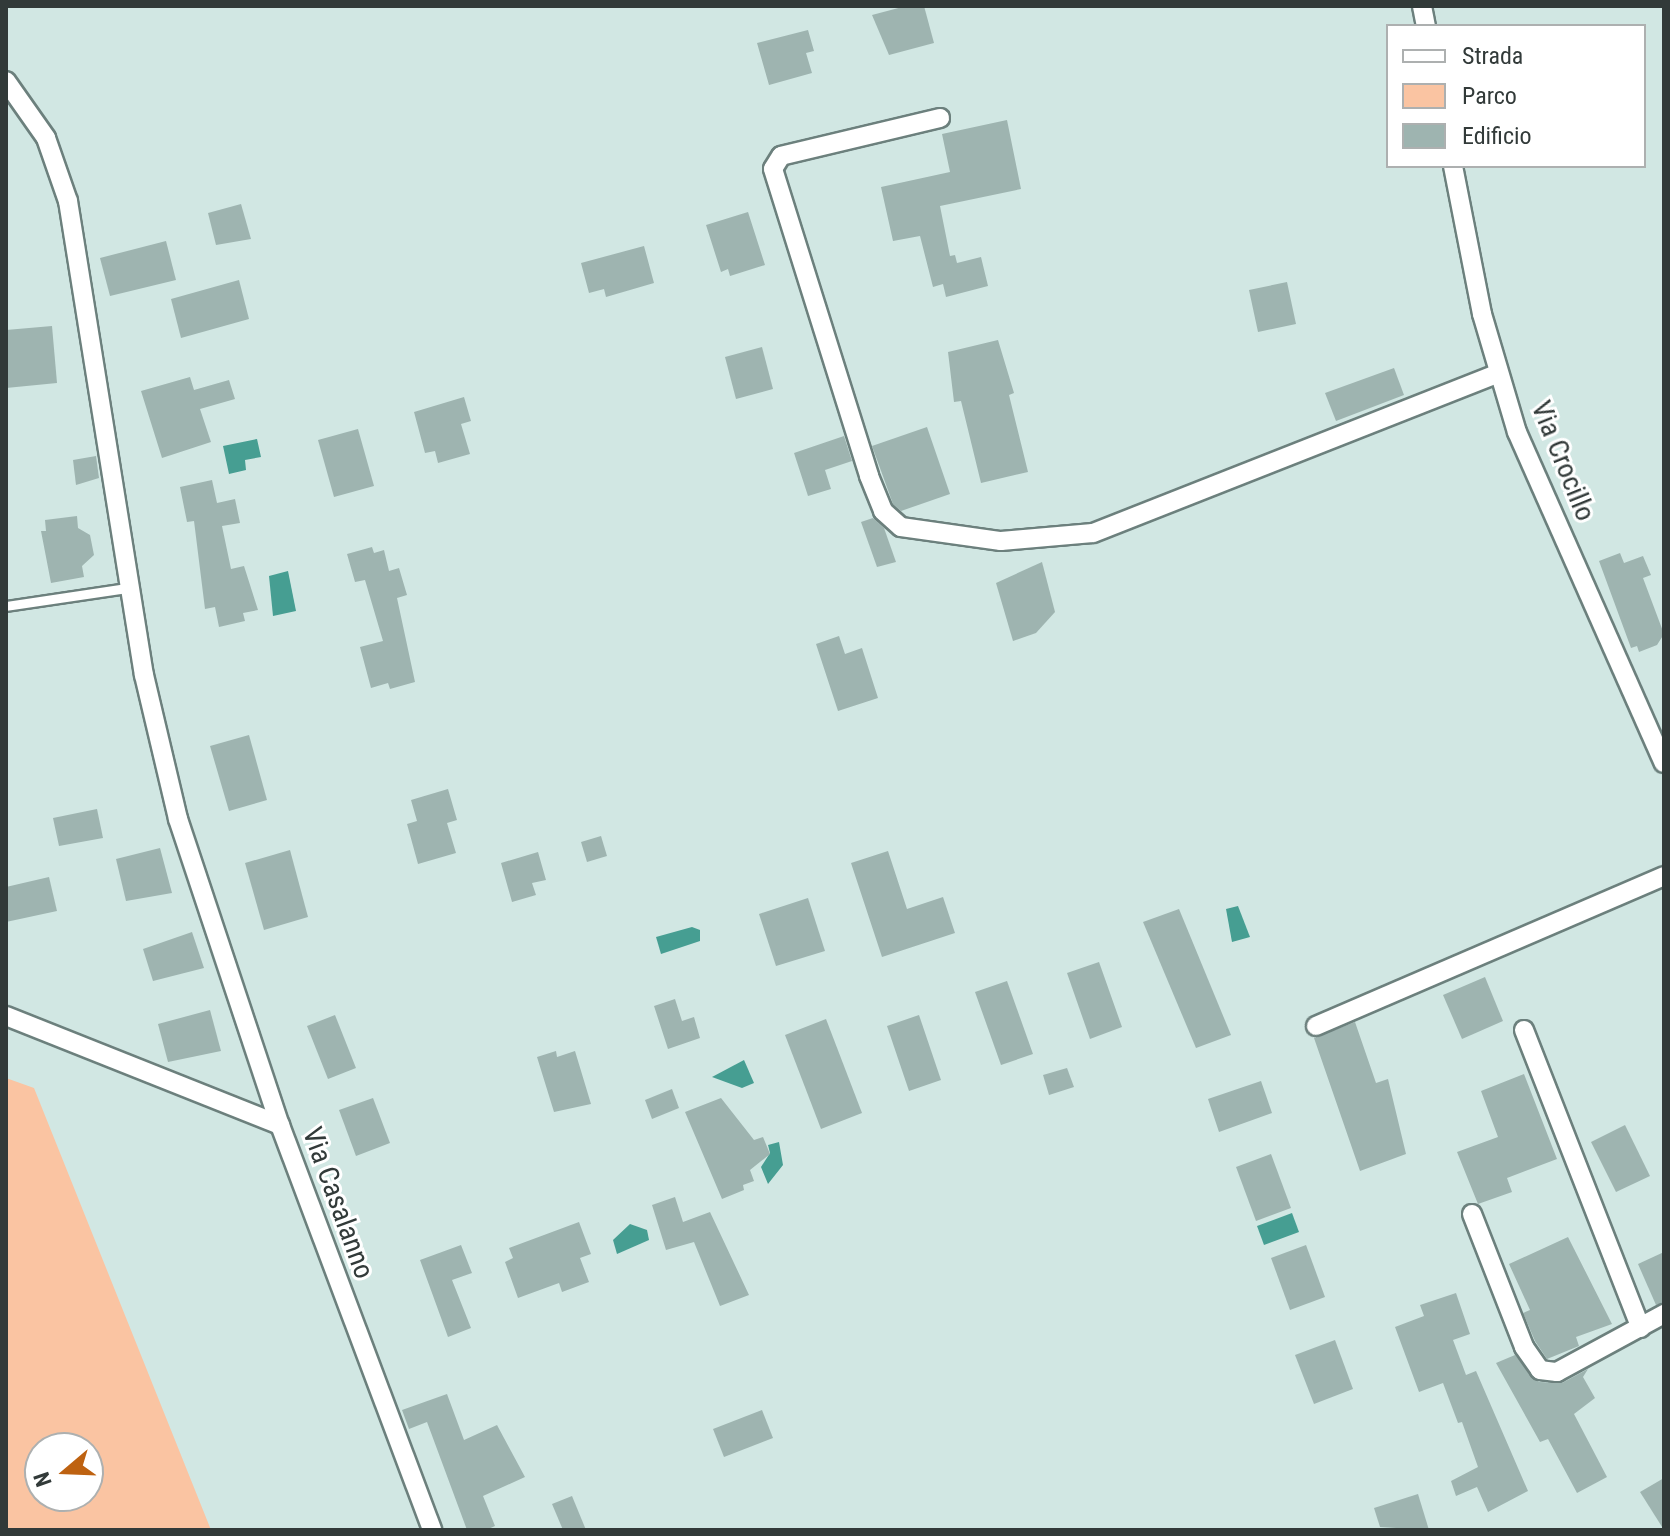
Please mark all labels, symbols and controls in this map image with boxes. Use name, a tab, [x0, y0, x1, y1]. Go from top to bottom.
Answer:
legend	[1386, 24, 1646, 168]
text: Strada	[1462, 42, 1523, 70]
text: Parco	[1462, 82, 1517, 110]
text: Edificio	[1462, 122, 1532, 150]
street label: Via Crocillo	[1524, 396, 1602, 526]
street label: Via Casalanno	[295, 1123, 381, 1283]
north arrow	[24, 1432, 104, 1512]
text: N	[29, 1469, 57, 1490]

